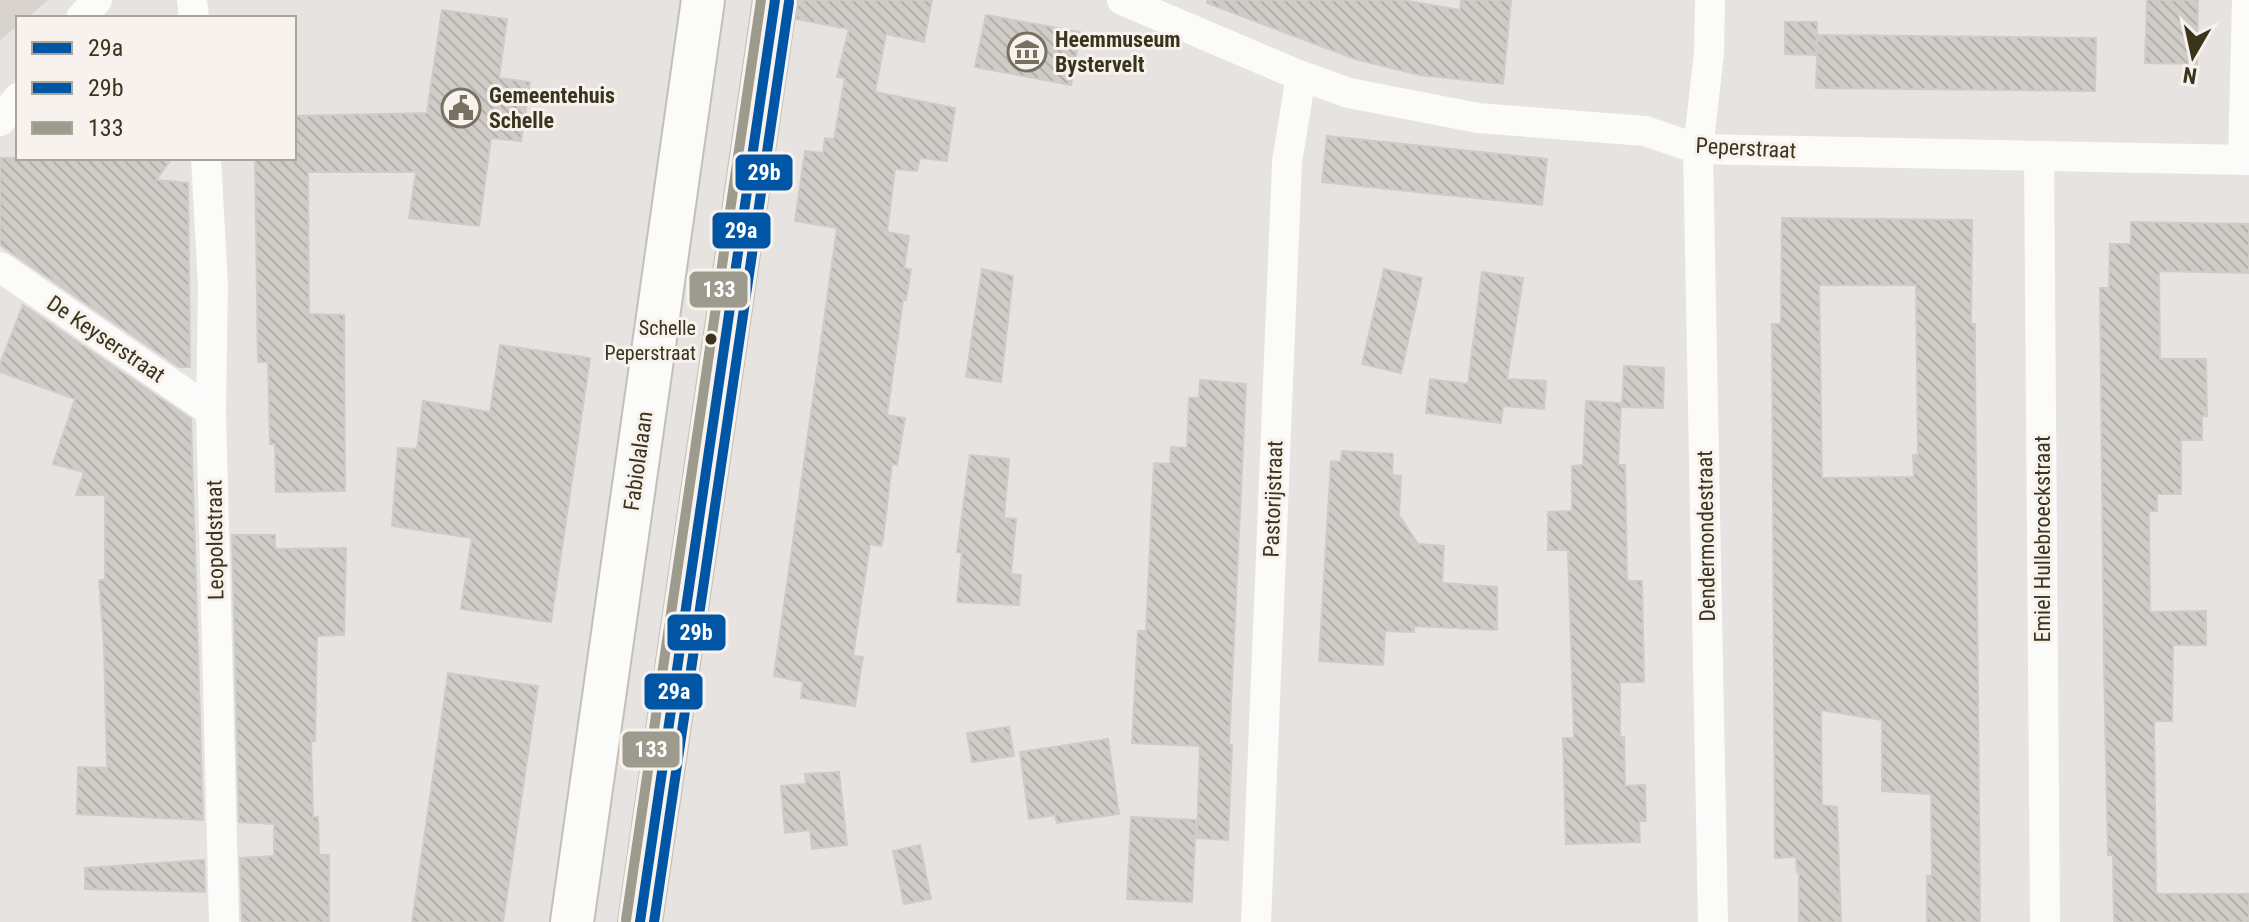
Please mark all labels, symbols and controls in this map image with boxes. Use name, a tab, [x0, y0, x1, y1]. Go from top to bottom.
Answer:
legend	[16, 16, 296, 160]
north arrow	[2153, 16, 2233, 96]
place label: Heemmuseum Bystervelt	[1055, 27, 1181, 77]
museum icon: Heemmuseum Bystervelt	[1006, 31, 1048, 73]
text: 29a	[88, 34, 123, 62]
text: N	[2181, 62, 2199, 89]
text: 29b	[88, 74, 124, 102]
place label: Gemeentehuis Schelle	[489, 83, 615, 133]
public building icon: Gemeentehuis Schelle	[440, 87, 482, 129]
text: 133	[88, 114, 124, 142]
street label: Peperstraat	[1695, 133, 1797, 163]
line badge: 29b	[734, 153, 794, 192]
text: 29b	[747, 160, 781, 185]
line badge: 29a	[711, 211, 772, 250]
text: 29a	[725, 218, 757, 243]
line badge: 133	[688, 270, 749, 309]
text: 133	[702, 277, 736, 302]
street label: De Keyserstraat	[42, 290, 170, 388]
place label: Schelle Peperstraat	[605, 316, 696, 365]
marker: Schelle Peperstraat	[703, 331, 719, 347]
street label: Fabiolalaan	[619, 410, 657, 512]
street label: Emiel Hullebroeckstraat	[2030, 436, 2055, 642]
street label: Pastorijstraat	[1258, 440, 1288, 558]
street label: Dendermondestraat	[1692, 450, 1720, 622]
street label: Leopoldstraat	[201, 480, 229, 600]
line badge: 29b	[666, 613, 727, 652]
text: 29b	[679, 620, 713, 645]
line badge: 29a	[643, 672, 704, 711]
text: 29a	[658, 679, 690, 704]
line badge: 133	[621, 730, 681, 769]
text: 133	[634, 737, 668, 762]

